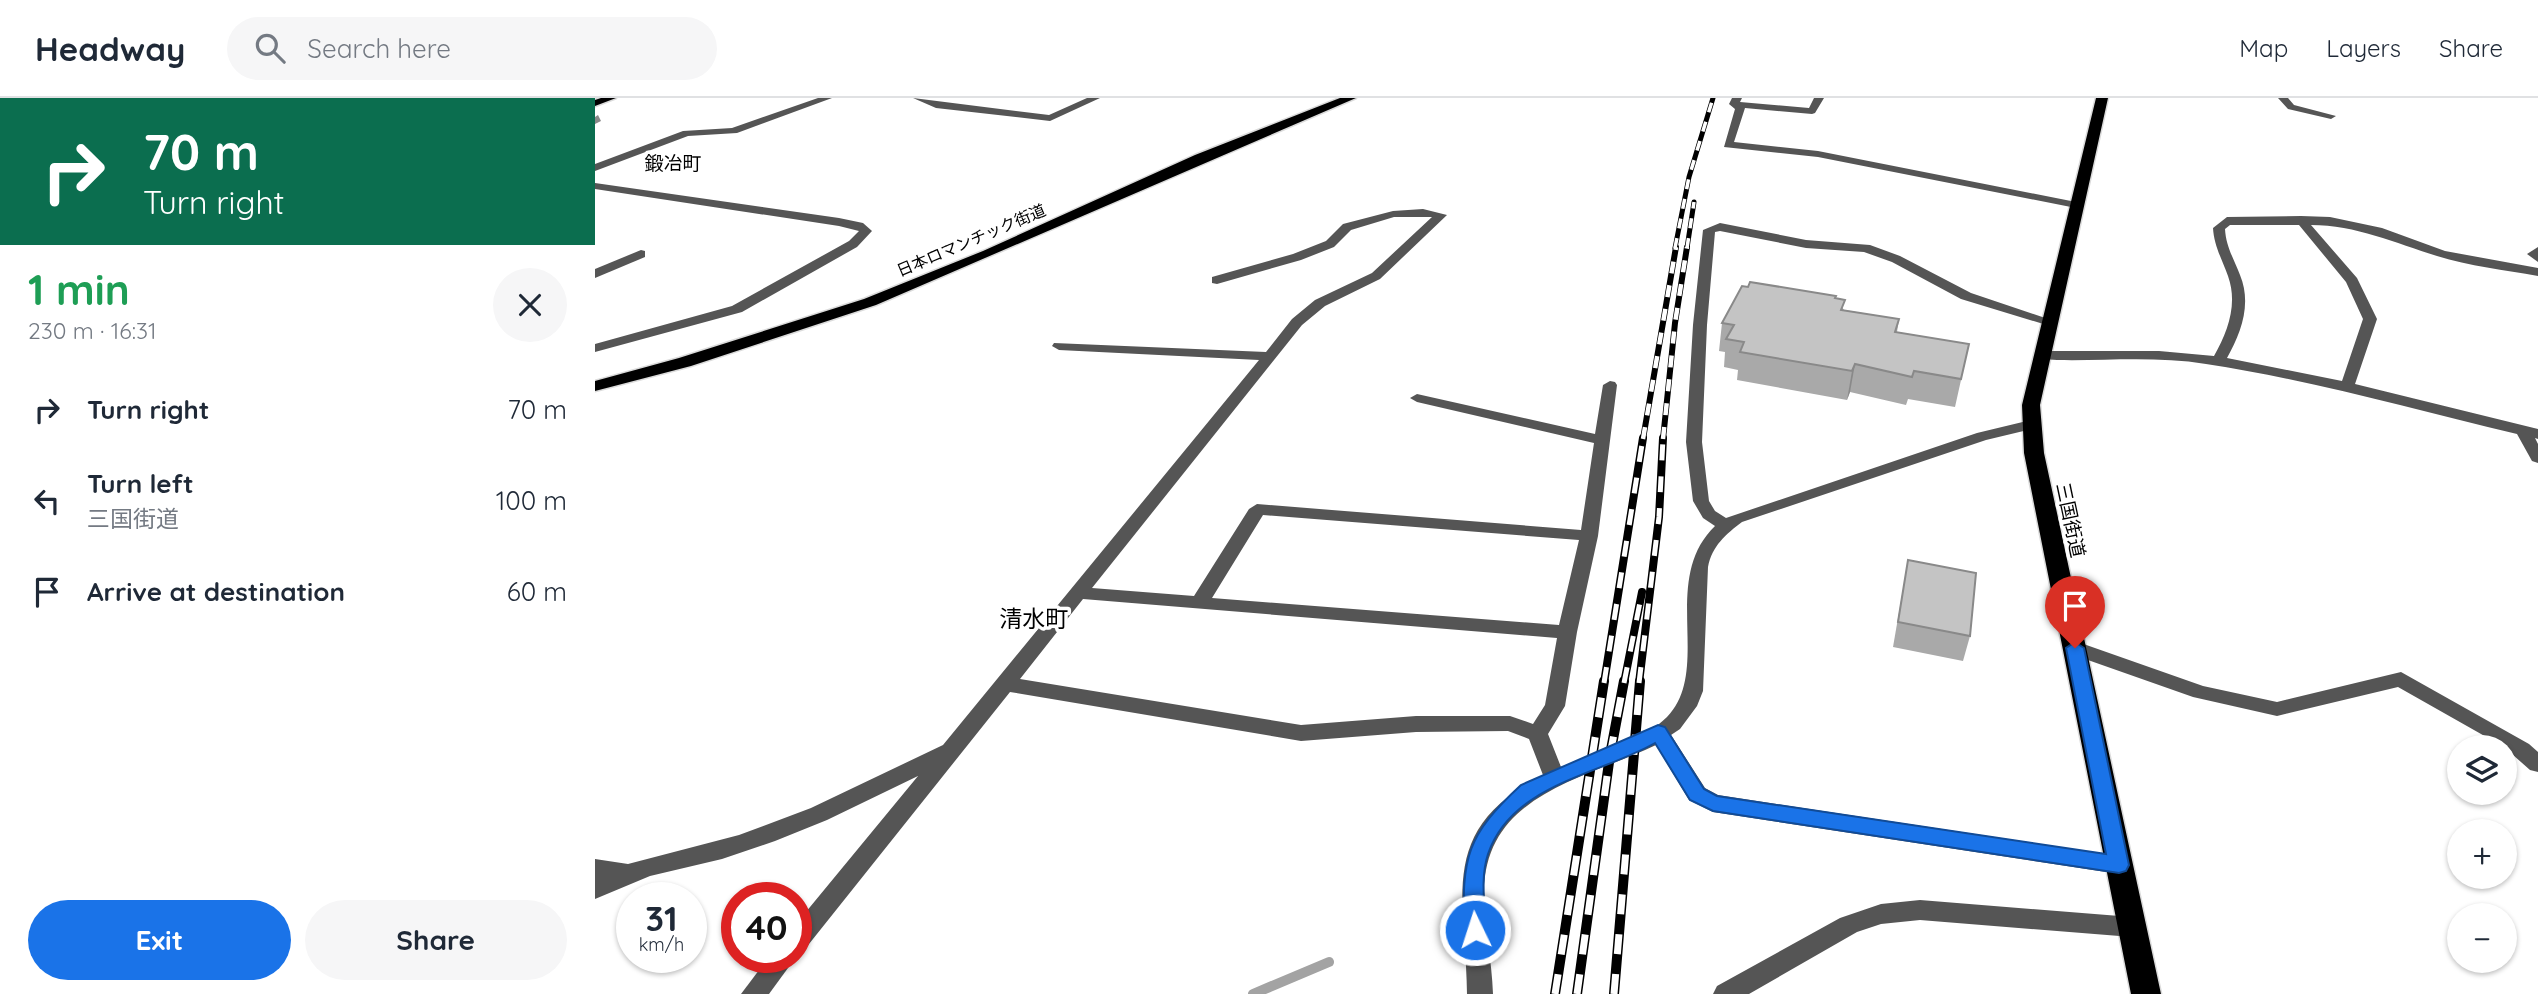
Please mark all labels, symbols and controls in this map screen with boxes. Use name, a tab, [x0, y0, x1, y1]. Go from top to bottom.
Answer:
search box	[227, 17, 717, 80]
text: Headway	[35, 28, 185, 69]
icon: search	[251, 29, 289, 67]
text: Search here	[307, 32, 451, 65]
text: Map	[2239, 33, 2288, 63]
text: Layers	[2326, 33, 2401, 63]
text: Share	[2439, 33, 2503, 63]
text: 70 m	[143, 121, 259, 182]
icon: right	[28, 126, 119, 217]
district label: 鍛冶町	[644, 151, 702, 175]
text: Turn right	[143, 182, 284, 222]
street label: 日本ロマンチック街道	[893, 200, 1049, 280]
text: 1 min	[28, 263, 130, 316]
button: close	[493, 268, 567, 342]
text: 230 m · 16:31	[28, 316, 157, 345]
icon: right	[28, 391, 66, 429]
text: Turn right	[87, 393, 209, 426]
text: 70 m	[507, 393, 567, 426]
text: Turn left	[87, 467, 194, 500]
street label: 三国街道	[2051, 480, 2091, 560]
icon: left	[28, 482, 66, 520]
text: 100 m	[496, 484, 567, 517]
text: 三国街道	[87, 504, 179, 533]
icon: arrive	[28, 573, 66, 611]
text: Arrive at destination	[87, 575, 345, 608]
text: 60 m	[507, 575, 567, 608]
pin	[2045, 576, 2105, 648]
icon: arrive	[2056, 587, 2094, 625]
district label: 清水町	[1000, 604, 1069, 633]
map controls	[2447, 735, 2517, 973]
button: layers	[2447, 735, 2517, 805]
button: +	[2447, 819, 2517, 889]
speed limit sign: 40	[721, 882, 812, 973]
position arrow	[1438, 893, 1512, 967]
text: 31	[645, 896, 678, 940]
button: Exit	[28, 900, 291, 980]
button: Share	[305, 900, 567, 980]
button: −	[2447, 903, 2517, 973]
text: km/h	[639, 933, 684, 956]

